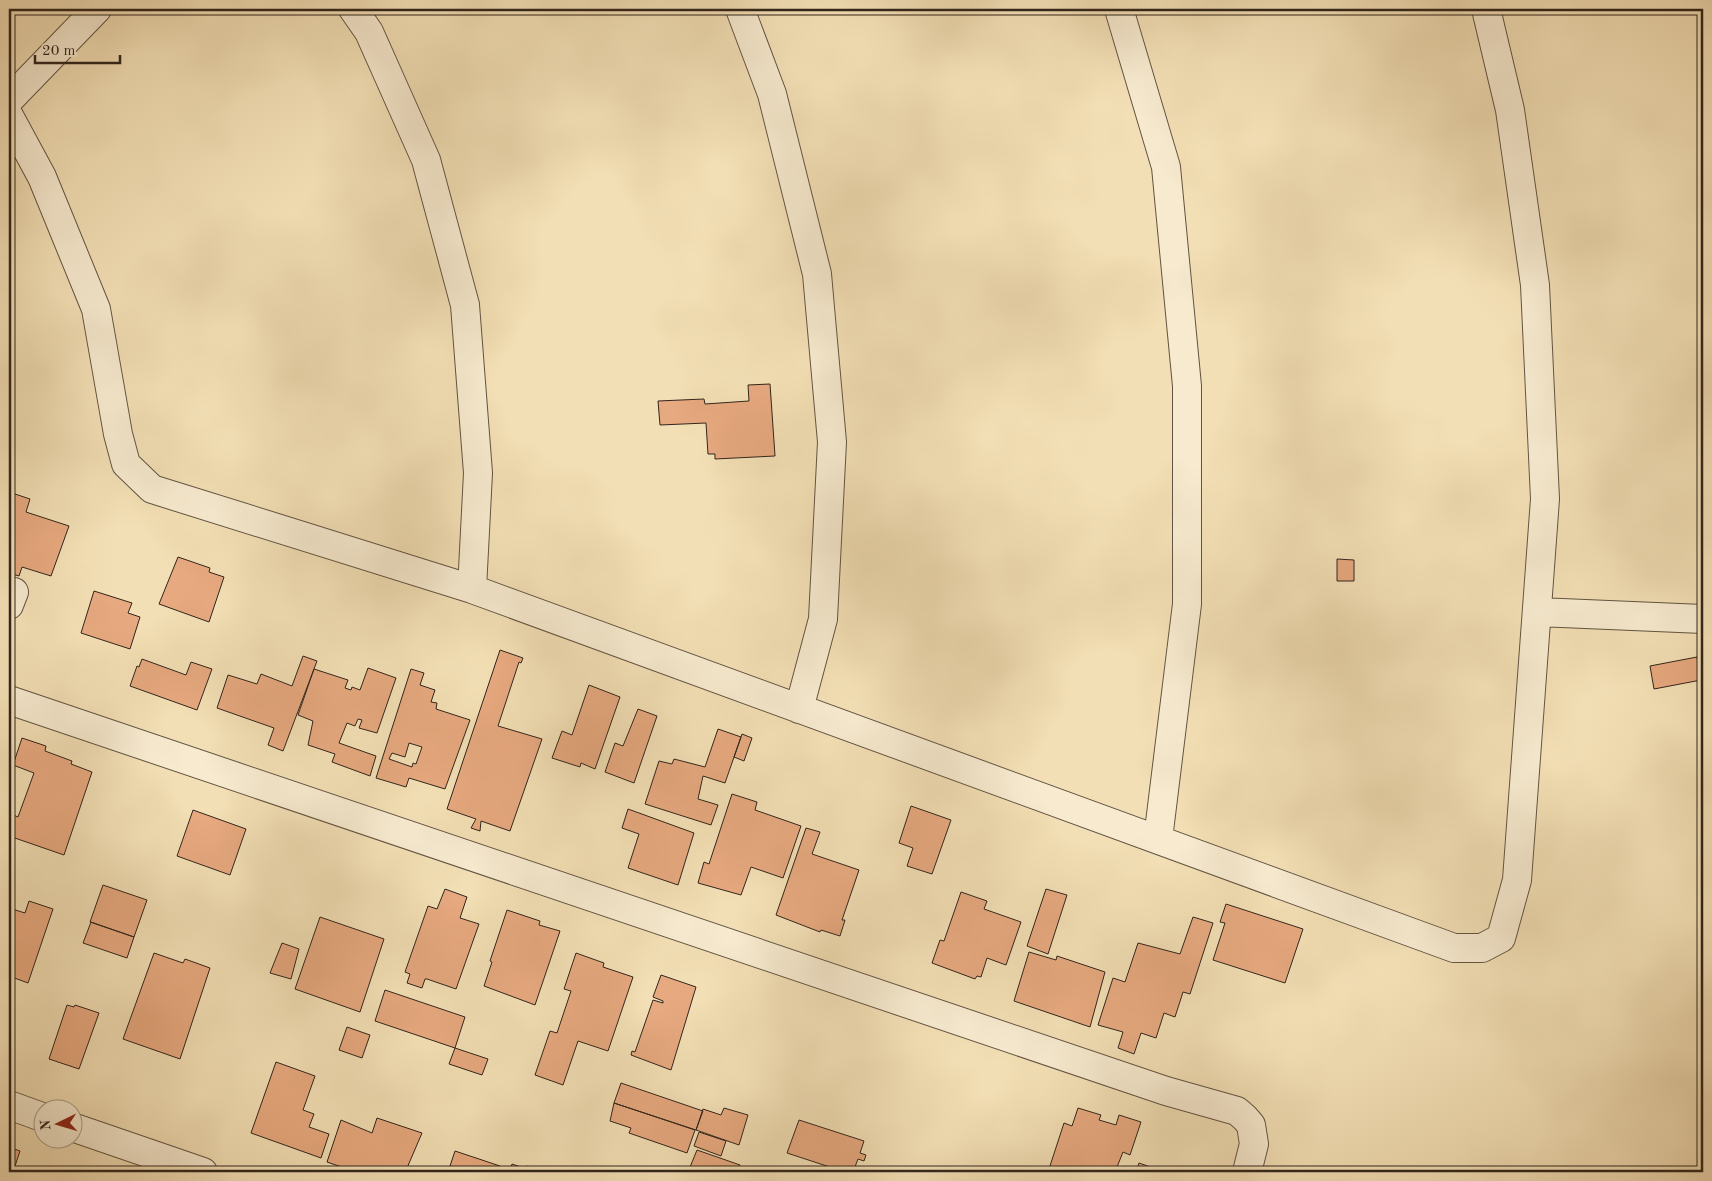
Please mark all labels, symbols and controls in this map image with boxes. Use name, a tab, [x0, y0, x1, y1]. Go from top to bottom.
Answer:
scale bar	[35, 32, 120, 64]
text: 20 m	[42, 44, 76, 59]
north arrow	[32, 1098, 82, 1148]
text: N	[39, 1119, 53, 1131]

